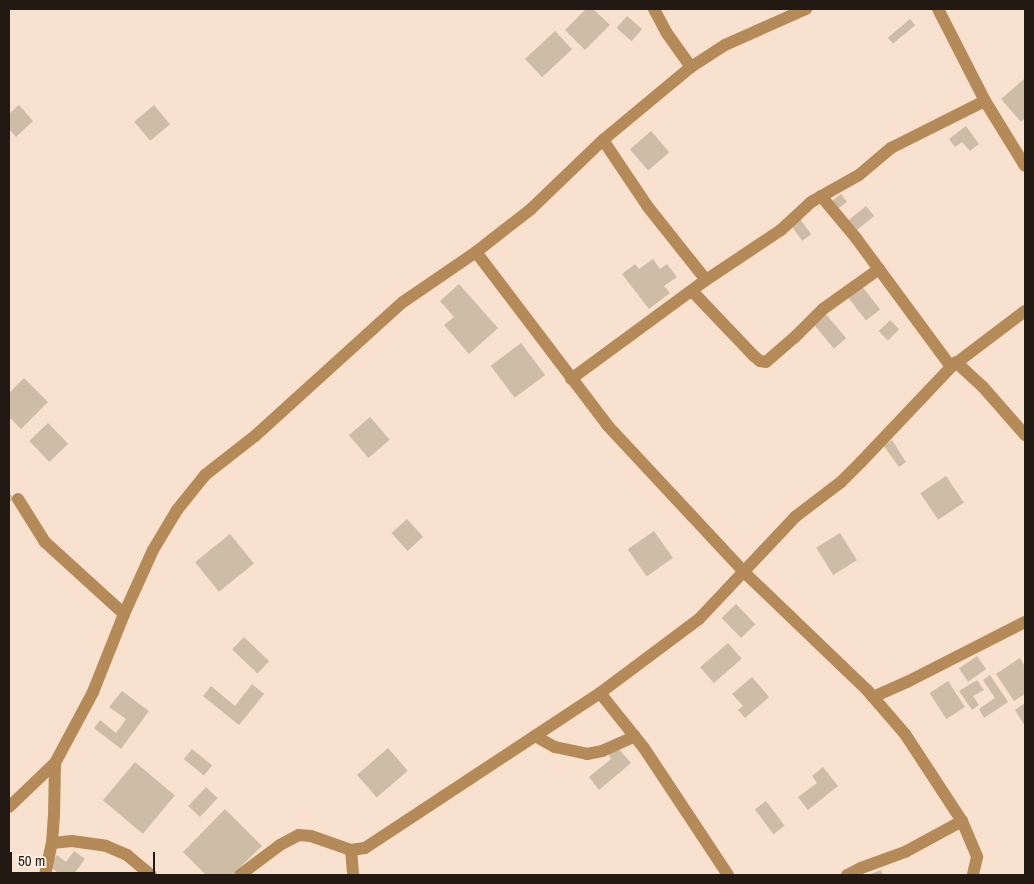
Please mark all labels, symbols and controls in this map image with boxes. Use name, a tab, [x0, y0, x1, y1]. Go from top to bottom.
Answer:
scale bar	[12, 842, 158, 874]
text: 50 m	[18, 850, 45, 871]

